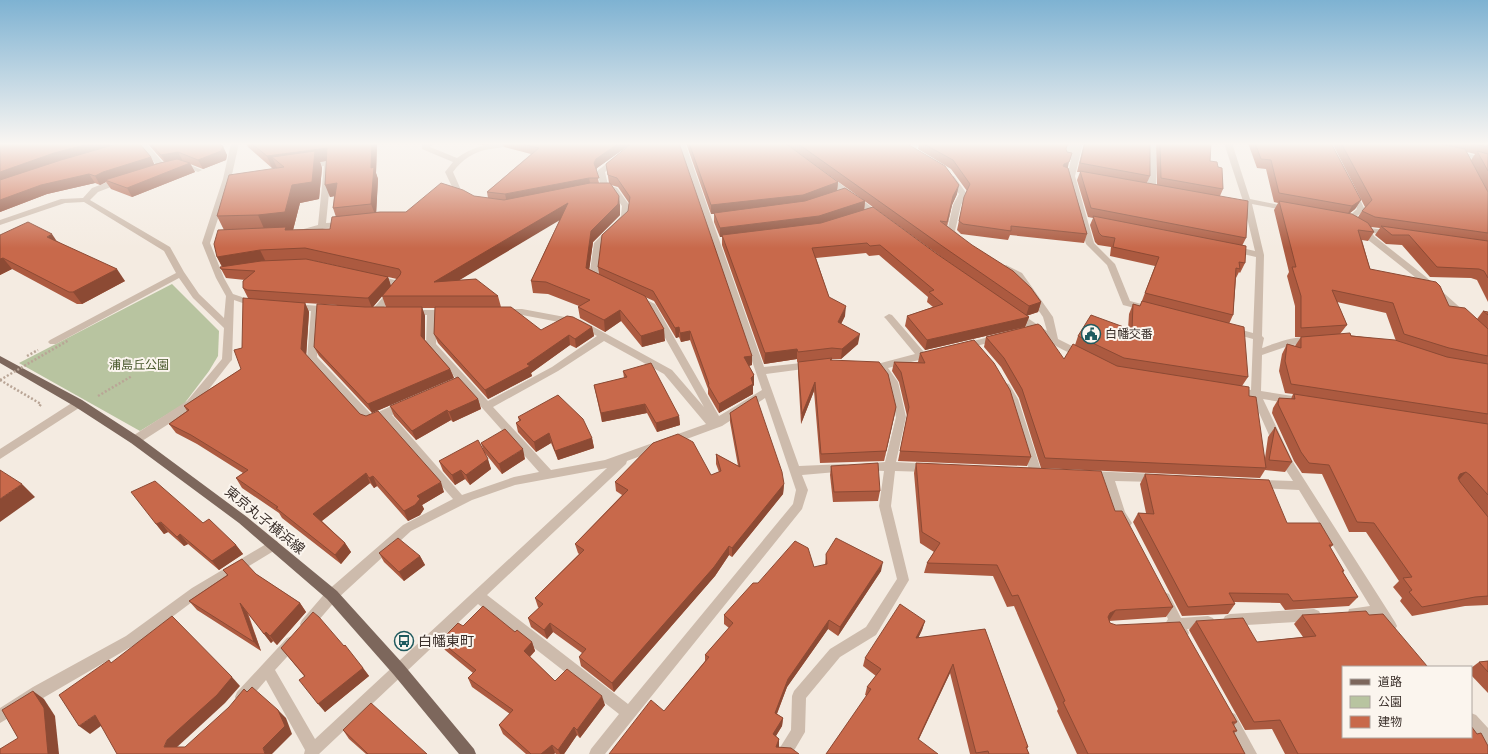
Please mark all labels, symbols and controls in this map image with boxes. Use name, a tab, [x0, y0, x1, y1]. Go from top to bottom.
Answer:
public building icon: 白幡交番	[1080, 323, 1102, 345]
place label: 白幡交番	[1105, 327, 1153, 341]
park label: 浦島丘公園	[109, 358, 169, 372]
street label: 東京丸子横浜線	[222, 483, 308, 557]
bus stop icon: 白幡東町	[393, 630, 415, 652]
place label: 白幡東町	[418, 633, 474, 649]
legend	[1342, 666, 1472, 738]
text: 道路	[1378, 675, 1402, 689]
text: 公園	[1378, 695, 1402, 709]
text: 建物	[1378, 715, 1402, 729]

